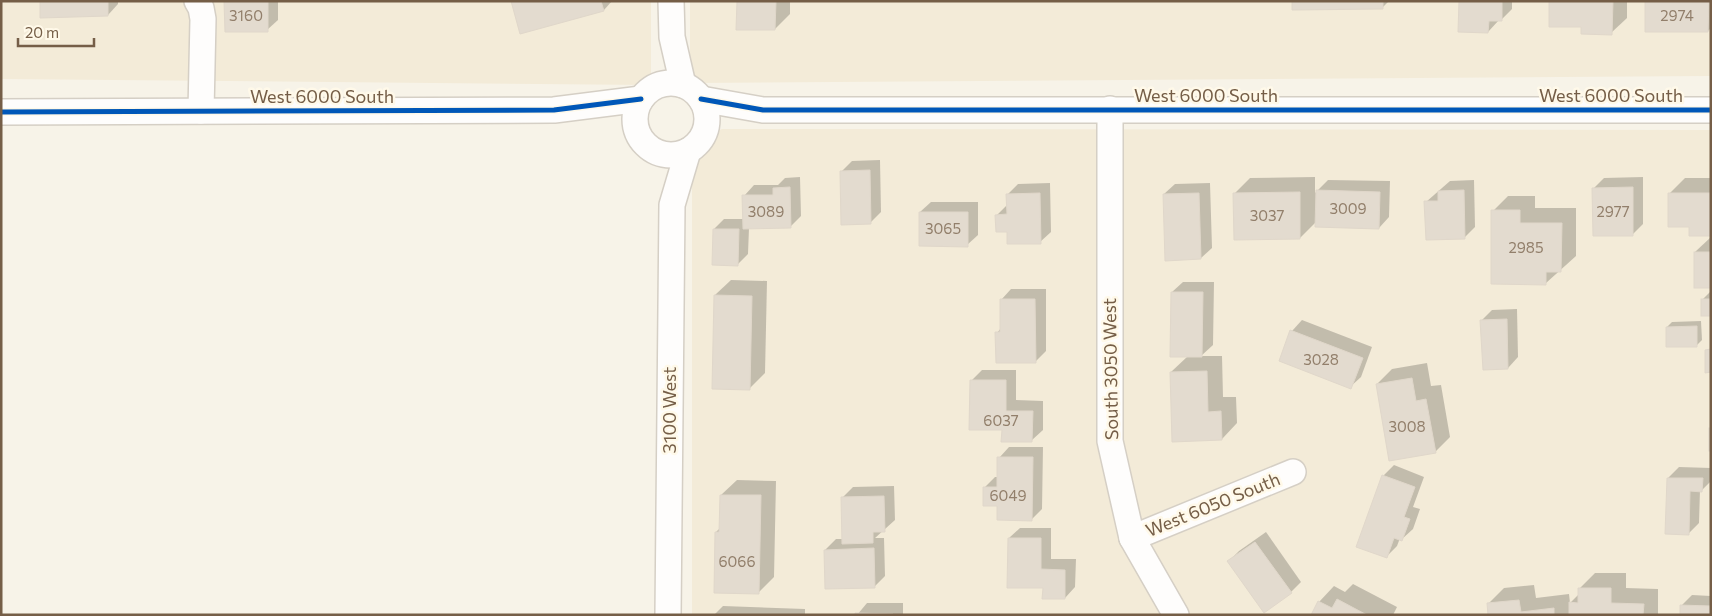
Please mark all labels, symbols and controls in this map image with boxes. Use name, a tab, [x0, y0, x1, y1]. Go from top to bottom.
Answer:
house number: 3160	[229, 6, 263, 24]
house number: 2974	[1660, 6, 1694, 24]
scale bar	[18, 15, 94, 47]
text: 20 m	[25, 23, 59, 41]
street label: West 6000 South	[1134, 84, 1278, 106]
street label: West 6000 South	[1539, 84, 1683, 106]
street label: West 6000 South	[250, 85, 394, 107]
house number: 3009	[1329, 199, 1367, 217]
house number: 3089	[748, 202, 784, 220]
house number: 2977	[1596, 202, 1630, 220]
house number: 3037	[1250, 206, 1284, 224]
house number: 3065	[925, 219, 961, 237]
house number: 2985	[1508, 238, 1544, 256]
street label: South 3050 West	[1098, 298, 1122, 440]
house number: 3028	[1303, 350, 1339, 368]
street label: 3100 West	[658, 366, 680, 454]
house number: 6037	[983, 411, 1019, 429]
house number: 3008	[1388, 417, 1426, 435]
street label: West 6050 South	[1142, 467, 1283, 541]
house number: 6049	[990, 486, 1027, 504]
house number: 6066	[718, 552, 756, 570]

